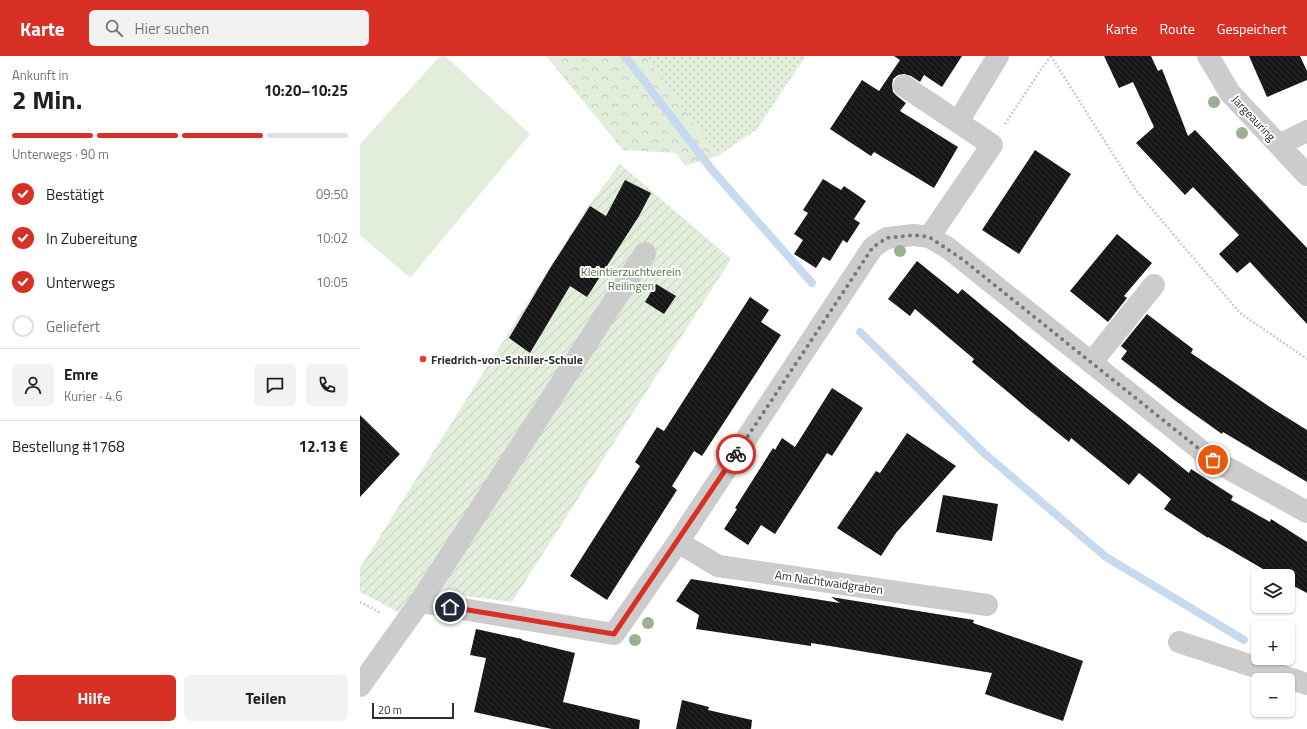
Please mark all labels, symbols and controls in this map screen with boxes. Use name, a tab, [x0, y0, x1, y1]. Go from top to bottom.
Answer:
search box	[89, 10, 369, 46]
text: Karte	[20, 14, 65, 43]
icon: search	[103, 17, 125, 39]
text: Hier suchen	[135, 17, 209, 40]
text: Karte	[1106, 18, 1138, 39]
text: Route	[1160, 18, 1195, 39]
text: Gespeichert	[1217, 18, 1287, 39]
text: Ankunft in	[12, 65, 68, 85]
text: 10:20–10:25	[264, 79, 348, 102]
text: 2 Min.	[12, 80, 82, 119]
street label: Jargeauring	[1227, 90, 1281, 146]
text: Unterwegs · 90 m	[12, 144, 109, 164]
icon: check	[12, 183, 34, 205]
text: Bestätigt	[46, 183, 104, 206]
text: 09:50	[316, 184, 348, 204]
icon: check	[12, 227, 34, 249]
text: In Zubereitung	[46, 227, 137, 250]
text: 10:02	[316, 228, 348, 248]
park label: Kleintierzuchtverein Reilingen	[581, 262, 681, 295]
icon: check	[12, 271, 34, 293]
text: Unterwegs	[46, 271, 115, 294]
text: 10:05	[316, 272, 348, 292]
text: Geliefert	[46, 315, 100, 338]
place label: Friedrich-von-Schiller-Schule	[431, 350, 583, 369]
marker: Friedrich-von-Schiller-Schule	[418, 354, 428, 364]
text: Emre	[64, 363, 98, 386]
button: person	[12, 364, 54, 406]
button: chat	[254, 364, 296, 406]
button: phone	[306, 364, 348, 406]
text: Kurier · 4.6	[64, 386, 122, 406]
courier	[716, 434, 756, 474]
text: Bestellung #1768	[12, 435, 125, 458]
text: 12.13 €	[299, 435, 348, 458]
icon: bike	[725, 443, 747, 465]
pin	[1196, 443, 1230, 477]
icon: bag	[1202, 449, 1224, 471]
street label: Am Nachtwaidgraben	[774, 565, 884, 599]
map controls	[1251, 569, 1295, 717]
button: layers	[1251, 569, 1295, 613]
pin	[433, 590, 467, 624]
icon: home	[439, 596, 461, 618]
button: +	[1251, 621, 1295, 665]
button: −	[1251, 673, 1295, 717]
button: Hilfe	[12, 675, 176, 721]
button: Teilen	[184, 675, 348, 721]
scale bar	[372, 701, 454, 720]
text: 20 m	[378, 702, 402, 718]

